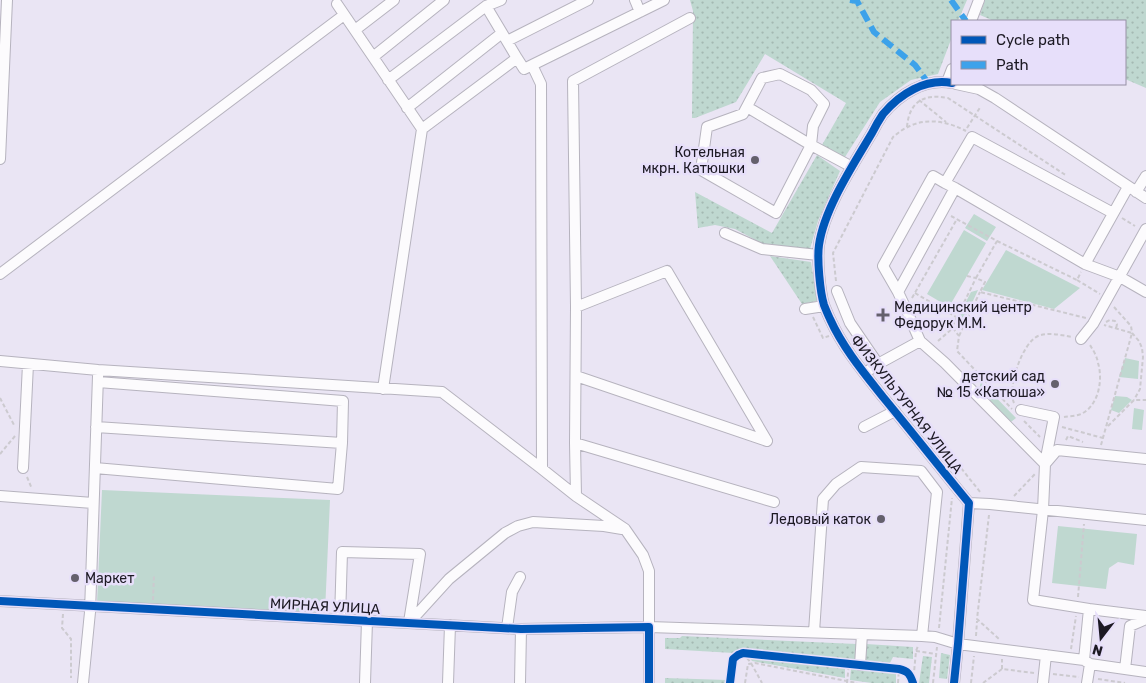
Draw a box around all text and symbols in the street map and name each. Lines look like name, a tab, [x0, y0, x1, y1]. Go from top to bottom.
legend	[951, 20, 1126, 85]
text: Cycle path	[996, 31, 1070, 49]
text: Path	[996, 56, 1029, 74]
place label: Котельная мкрн. Катюшки	[642, 144, 745, 177]
marker: Котельная мкрн. Катюшки	[749, 154, 761, 166]
place label: Медицинский центр Федорук М.М.	[894, 299, 1032, 332]
marker: Медицинский центр Федорук М.М.	[876, 308, 890, 322]
street label: ФИЗКУЛЬТУРНАЯ УЛИЦА	[847, 332, 966, 478]
place label: детский сад № 15 «Катюша»	[937, 368, 1045, 401]
marker: детский сад № 15 «Катюша»	[1049, 378, 1061, 390]
place label: Ледовый каток	[769, 511, 871, 528]
marker: Ледовый каток	[875, 513, 887, 525]
place label: Маркет	[85, 570, 134, 587]
marker: Маркет	[69, 572, 81, 584]
street label: МИРНАЯ УЛИЦА	[269, 595, 381, 618]
north arrow	[1076, 613, 1126, 663]
text: N	[1090, 640, 1105, 660]

